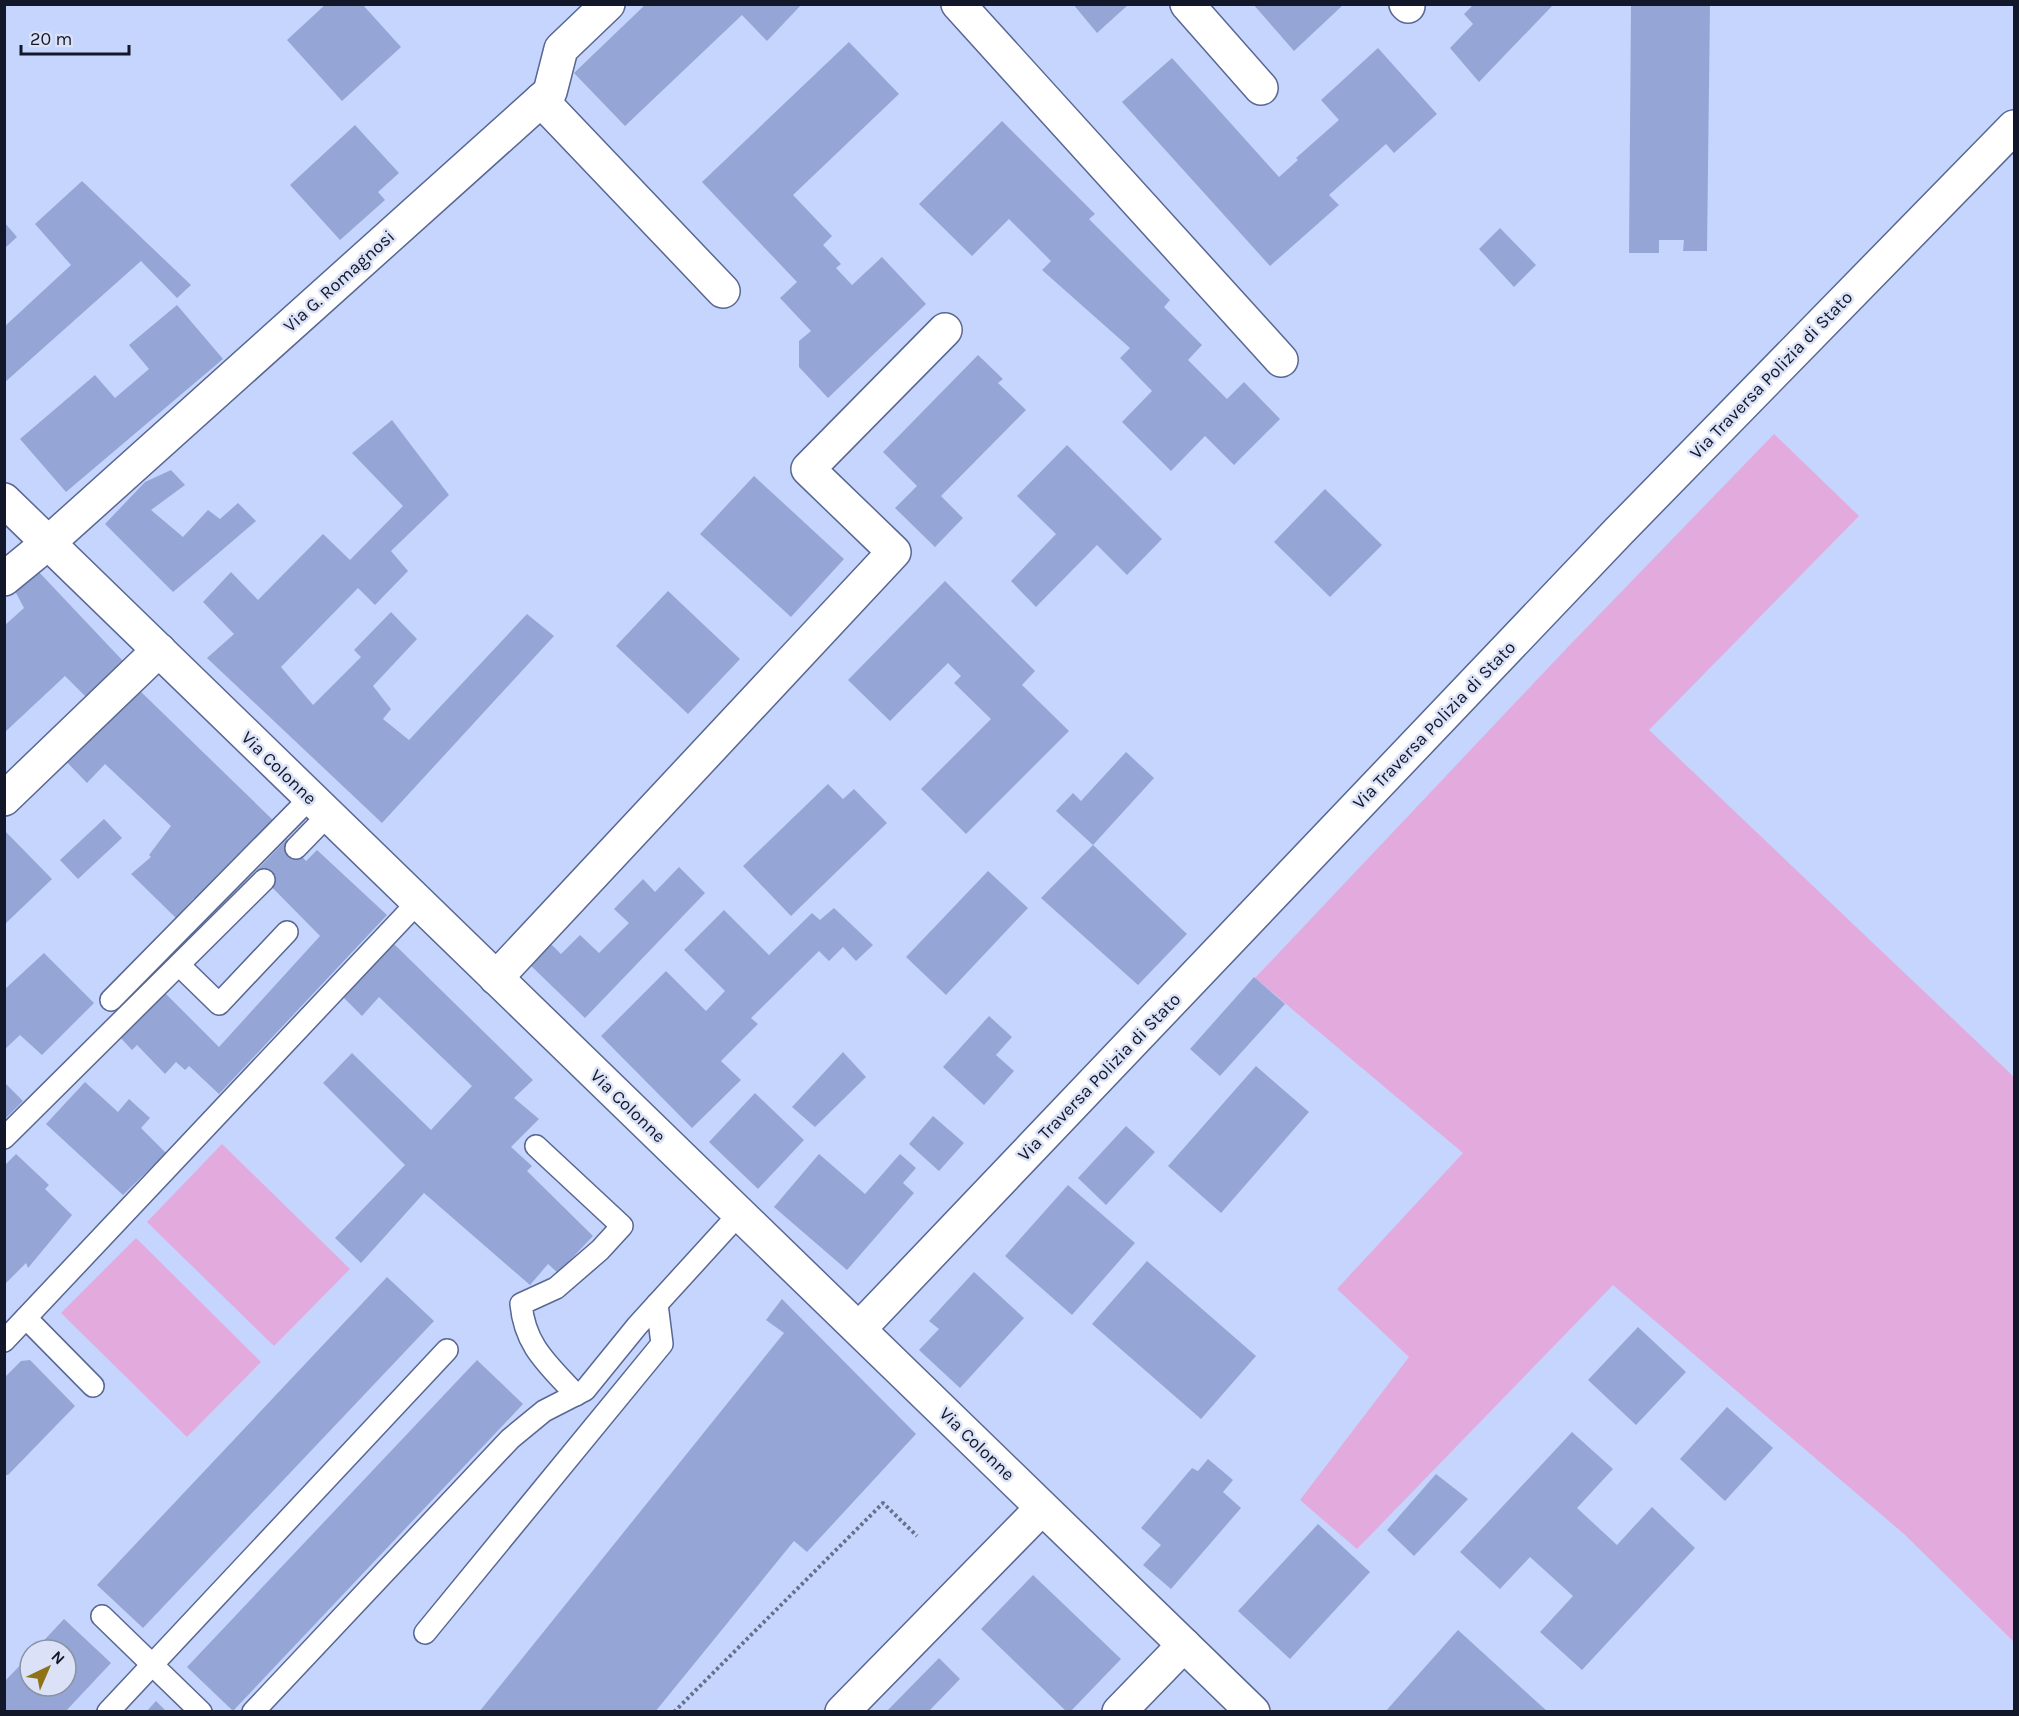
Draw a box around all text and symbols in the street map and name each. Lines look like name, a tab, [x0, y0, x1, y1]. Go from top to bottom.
scale bar	[21, 18, 129, 56]
text: 20 m	[30, 28, 72, 50]
street label: Via G. Romagnosi	[279, 225, 399, 337]
street label: Via Traversa Polizia di Stato	[1685, 286, 1857, 464]
street label: Via Traversa Polizia di Stato	[1348, 636, 1520, 814]
street label: Via Colonne	[237, 727, 321, 809]
street label: Via Traversa Polizia di Stato	[1013, 988, 1185, 1166]
street label: Via Colonne	[586, 1065, 670, 1147]
street label: Via Colonne	[935, 1403, 1019, 1485]
north arrow	[18, 1638, 78, 1698]
text: N	[47, 1647, 69, 1668]

